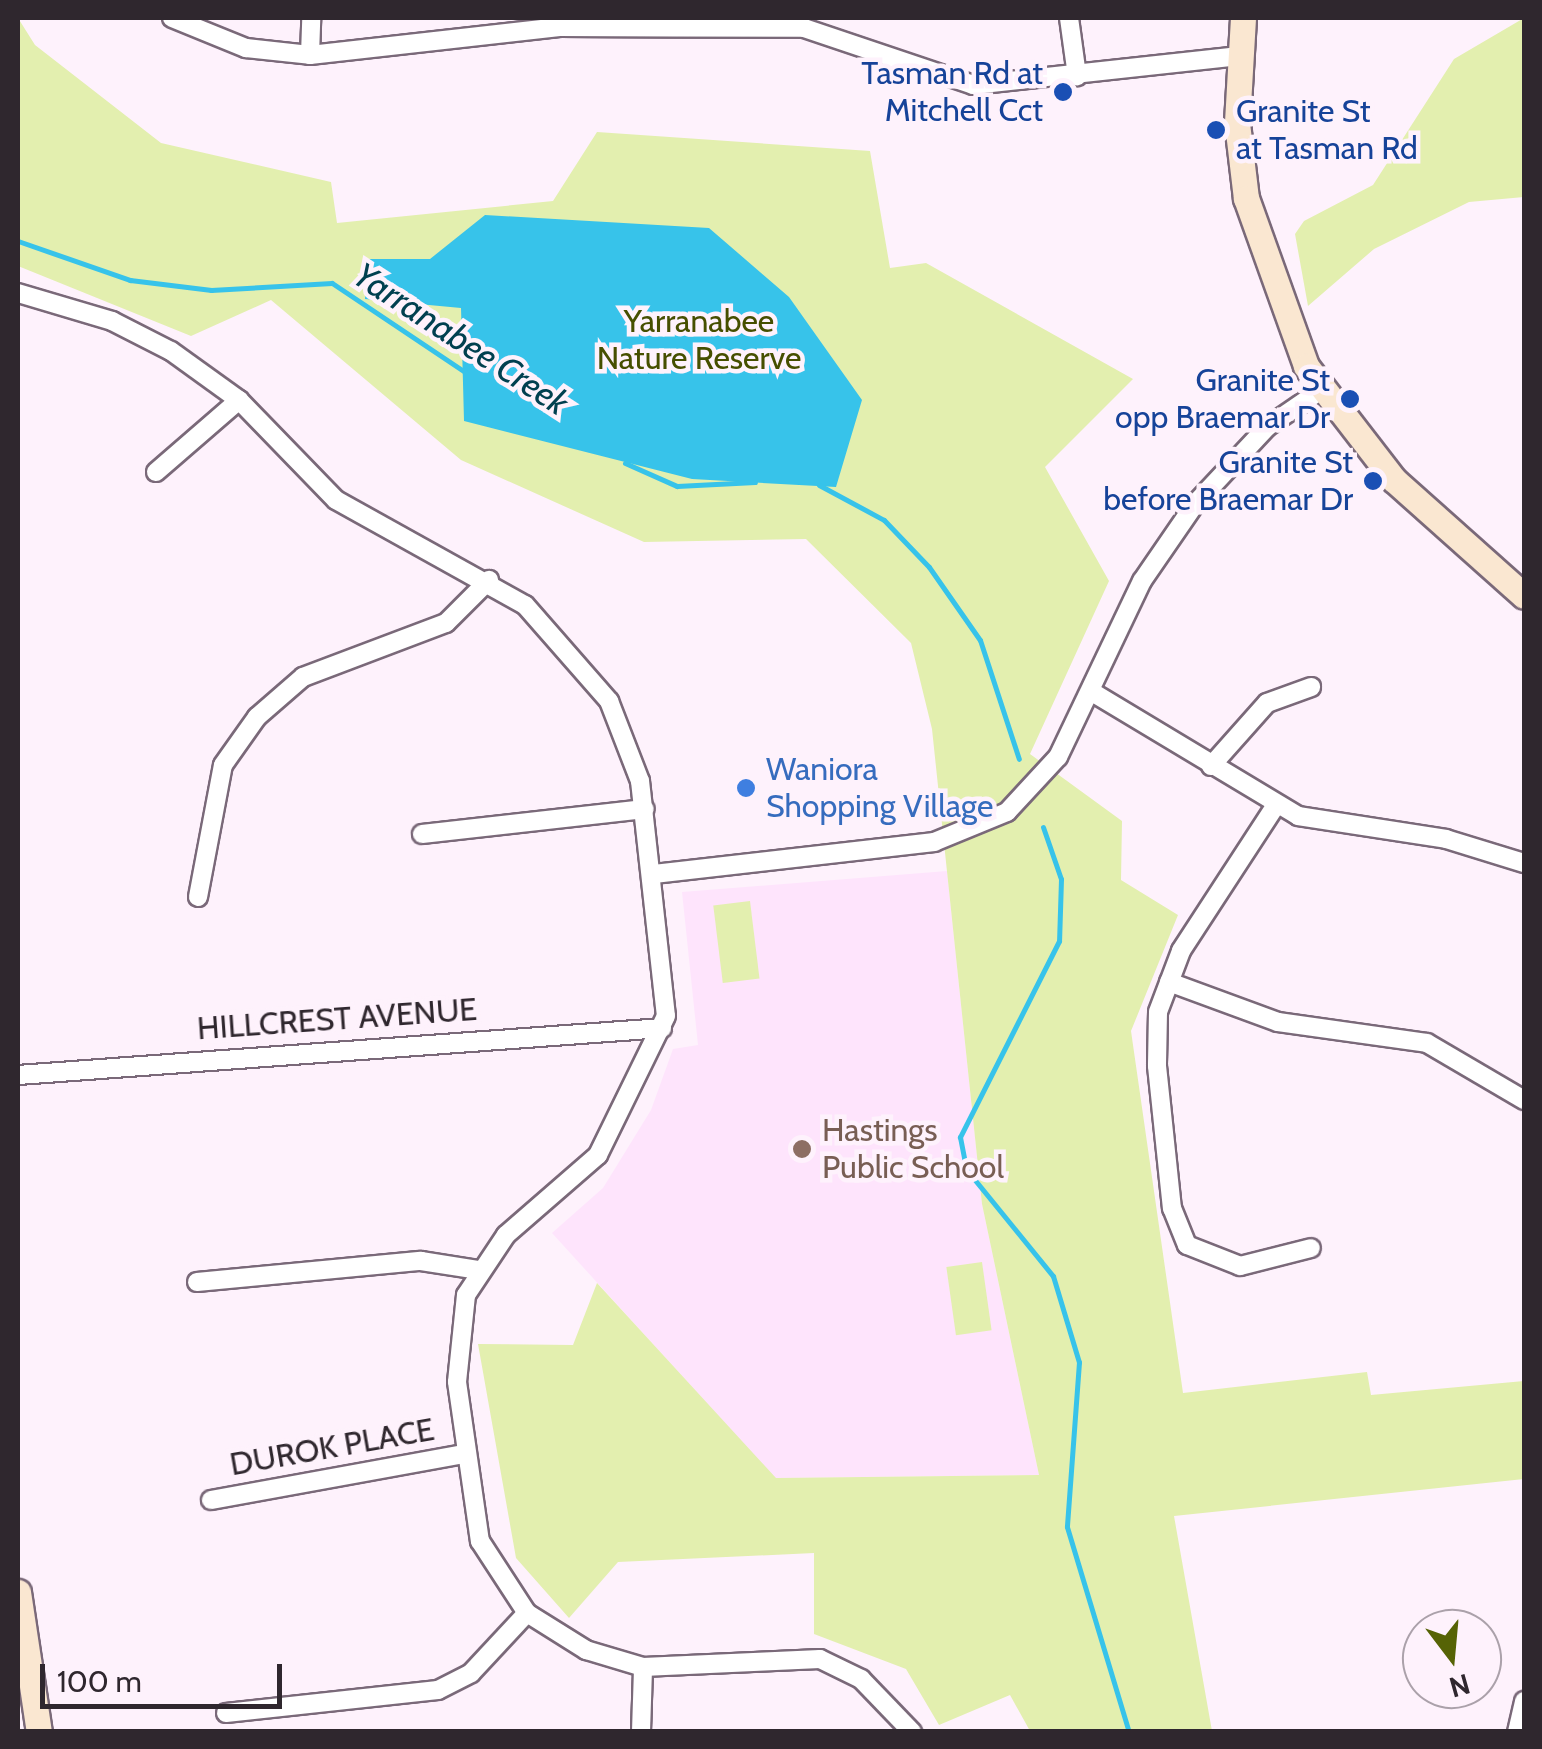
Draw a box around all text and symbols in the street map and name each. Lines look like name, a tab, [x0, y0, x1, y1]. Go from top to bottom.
place label: Tasman Rd at Mitchell Cct	[861, 55, 1043, 130]
marker: Tasman Rd at Mitchell Cct	[1052, 81, 1074, 103]
place label: Granite St at Tasman Rd	[1236, 93, 1418, 168]
marker: Granite St at Tasman Rd	[1205, 119, 1227, 141]
water label: Yarranabee Creek	[346, 254, 576, 424]
park label: Yarranabee Nature Reserve	[597, 303, 801, 378]
place label: Granite St opp Braemar Dr	[1115, 362, 1330, 437]
marker: Granite St opp Braemar Dr	[1339, 388, 1361, 410]
place label: Granite St before Braemar Dr	[1103, 444, 1353, 519]
marker: Granite St before Braemar Dr	[1362, 470, 1384, 492]
place label: Waniora Shopping Village	[766, 751, 993, 826]
marker: Waniora Shopping Village	[735, 777, 757, 799]
street label: HILLCREST AVENUE	[196, 990, 478, 1048]
place label: Hastings Public School	[822, 1112, 1004, 1187]
marker: Hastings Public School	[791, 1138, 813, 1160]
street label: DUROK PLACE	[227, 1410, 437, 1484]
north arrow	[1402, 1609, 1502, 1709]
scale bar	[45, 1644, 288, 1706]
text: 100 m	[57, 1663, 142, 1700]
text: N	[1446, 1667, 1474, 1705]

